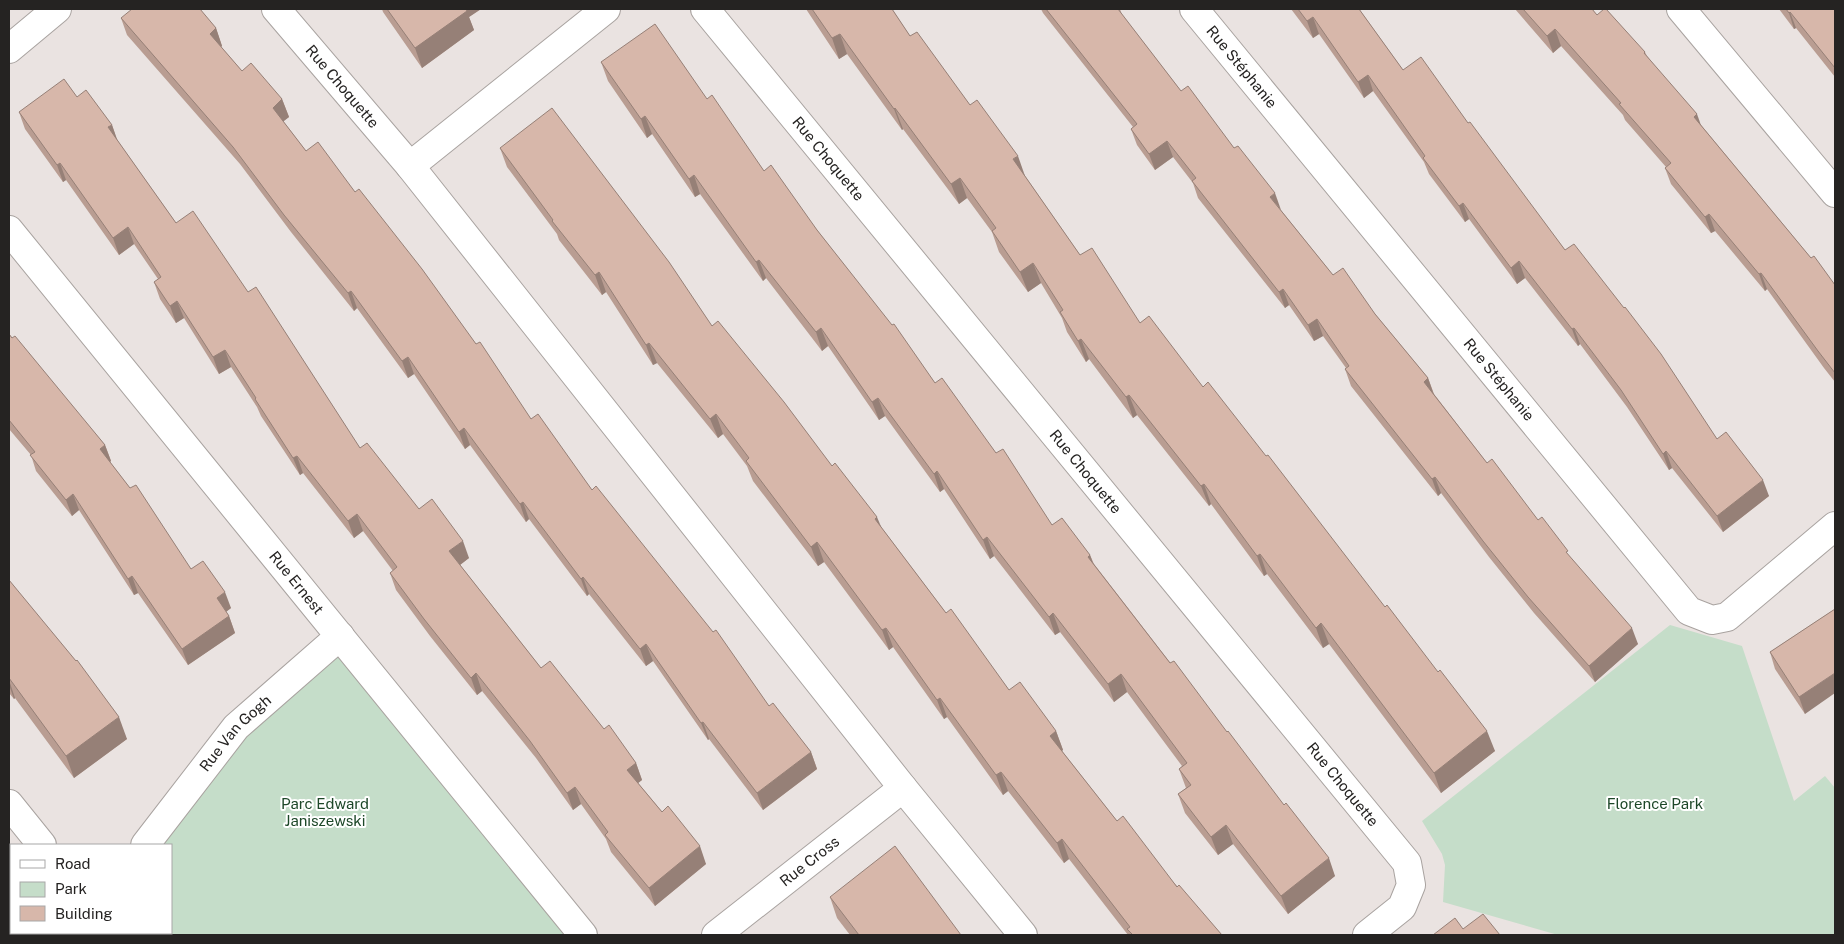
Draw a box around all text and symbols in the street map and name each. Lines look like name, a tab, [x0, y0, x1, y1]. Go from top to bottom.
street label: Rue Stéphanie	[1203, 22, 1281, 111]
street label: Rue Choquette	[303, 41, 383, 131]
street label: Rue Choquette	[789, 113, 868, 204]
street label: Rue Stéphanie	[1460, 335, 1538, 424]
street label: Rue Choquette	[1046, 426, 1125, 517]
street label: Rue Ernest	[266, 548, 327, 618]
street label: Rue Van Gogh	[196, 691, 274, 775]
street label: Rue Choquette	[1304, 739, 1382, 830]
park label: Parc Edward Janiszewski	[281, 795, 369, 829]
park label: Florence Park	[1607, 795, 1703, 812]
street label: Rue Cross	[776, 833, 842, 890]
legend	[10, 844, 172, 934]
text: Road	[55, 855, 91, 872]
text: Park	[55, 880, 87, 897]
text: Building	[55, 905, 113, 922]

